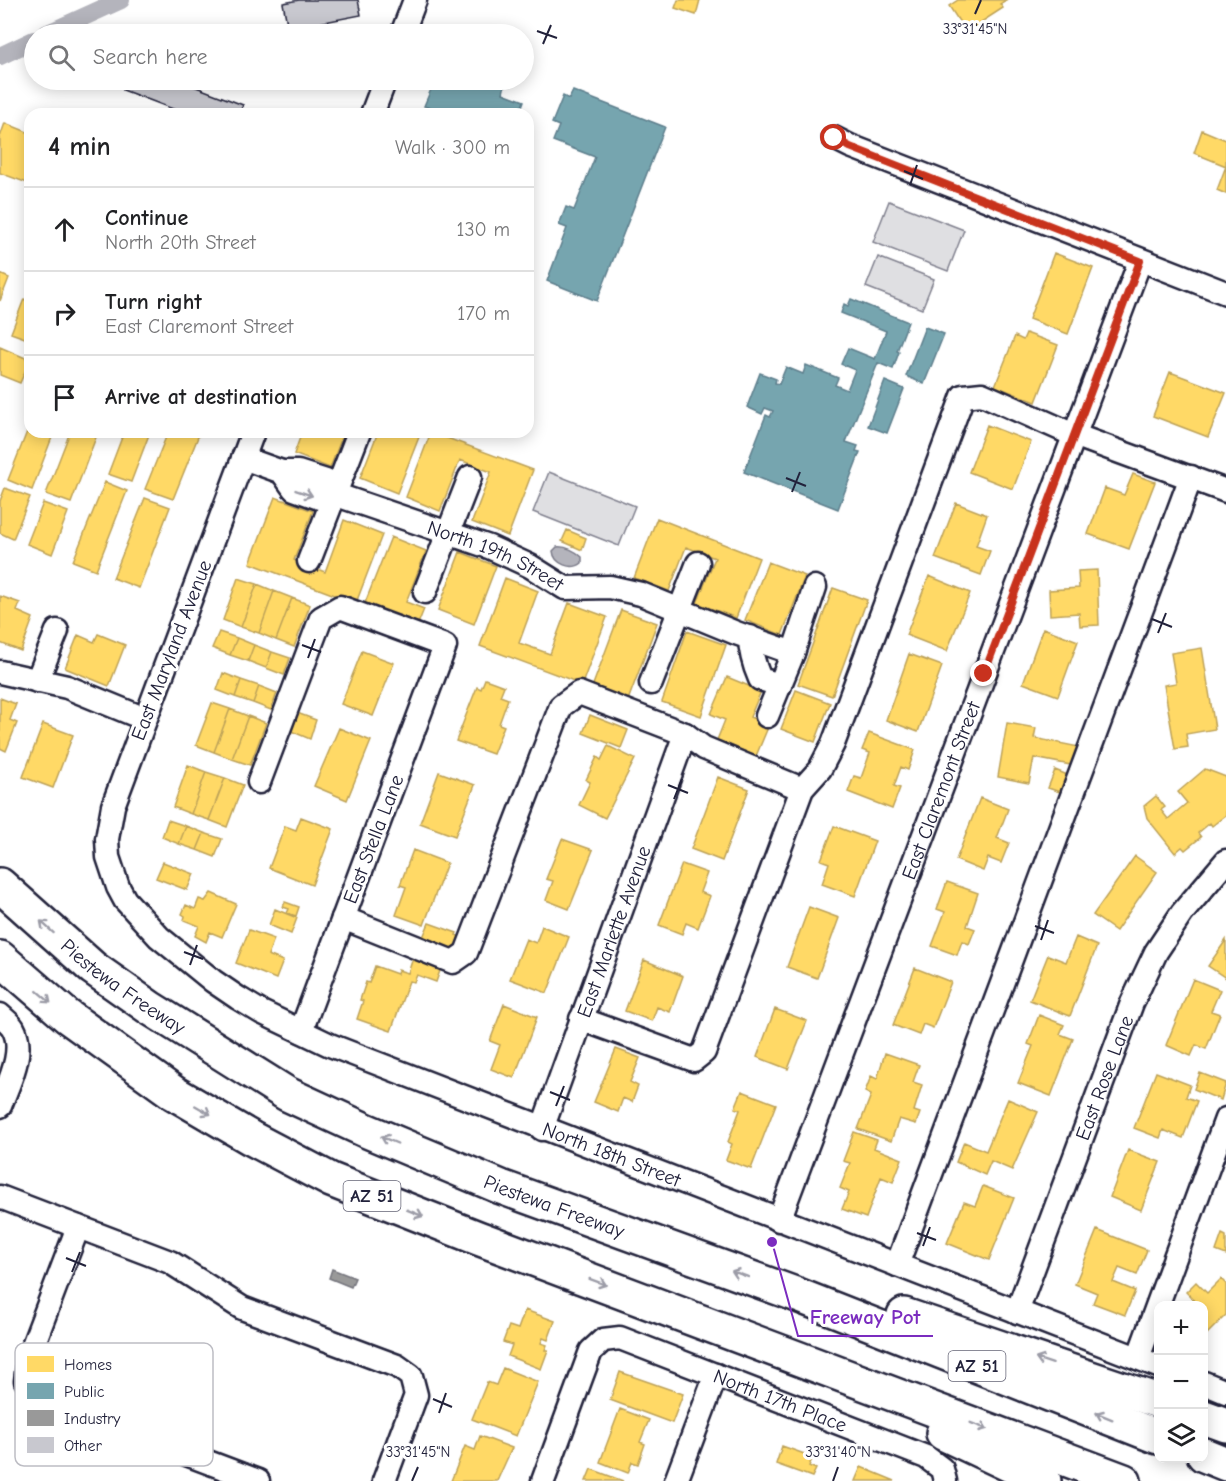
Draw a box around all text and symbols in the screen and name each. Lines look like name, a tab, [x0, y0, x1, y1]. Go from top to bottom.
text: 33°31'45"N	[943, 20, 1007, 38]
search box	[24, 24, 534, 90]
icon: search	[45, 41, 78, 74]
text: Search here	[93, 44, 208, 70]
route start	[820, 124, 846, 150]
text: 4 min	[48, 132, 111, 162]
text: Walk · 300 m	[395, 136, 510, 159]
text: Continue	[105, 205, 188, 231]
icon: ahead	[48, 213, 81, 246]
text: 130 m	[457, 218, 510, 241]
text: North 20th Street	[105, 231, 256, 254]
text: Turn right	[105, 289, 202, 315]
icon: right	[48, 297, 81, 330]
text: 170 m	[457, 302, 510, 325]
text: East Claremont Street	[105, 315, 293, 338]
icon: arrive	[48, 381, 81, 414]
text: Arrive at destination	[105, 384, 297, 410]
one-way arrow	[294, 488, 313, 499]
street label: North 19th Street	[424, 516, 569, 597]
street label: East Maryland Avenue	[127, 557, 216, 743]
route end	[970, 660, 996, 686]
street label: East Claremont Street	[897, 697, 986, 883]
street label: East Stella Lane	[338, 772, 409, 907]
street label: East Marlette Avenue	[572, 843, 656, 1021]
one-way arrow	[40, 920, 55, 934]
street label: Piestewa Freeway	[56, 934, 190, 1039]
one-way arrow	[36, 990, 52, 1003]
street label: East Rose Lane	[1071, 1012, 1138, 1143]
one-way arrow	[193, 1105, 211, 1116]
street label: North 18th Street	[539, 1118, 685, 1192]
one-way arrow	[381, 1134, 399, 1145]
street label: Piestewa Freeway	[480, 1170, 628, 1243]
road number: AZ 51	[344, 1181, 400, 1211]
one-way arrow	[406, 1208, 424, 1219]
one-way arrow	[732, 1268, 750, 1279]
one-way arrow	[588, 1278, 607, 1289]
callout: Freeway Pot	[798, 1297, 933, 1336]
map controls	[1154, 1301, 1208, 1463]
button: +	[1154, 1301, 1208, 1355]
text: Freeway Pot	[810, 1305, 921, 1329]
legend	[15, 1343, 213, 1466]
road number: AZ 51	[948, 1351, 1006, 1381]
one-way arrow	[1035, 1355, 1054, 1366]
button: −	[1154, 1355, 1208, 1409]
text: Homes	[64, 1356, 112, 1374]
street label: North 17th Place	[710, 1365, 850, 1437]
text: Public	[64, 1383, 105, 1401]
button: layers	[1154, 1409, 1208, 1463]
text: Industry	[64, 1410, 121, 1428]
one-way arrow	[1095, 1410, 1114, 1421]
one-way arrow	[969, 1421, 988, 1432]
text: Other	[64, 1437, 102, 1455]
text: 33°31'45"N	[386, 1443, 450, 1461]
text: 33°31'40"N	[805, 1443, 871, 1461]

